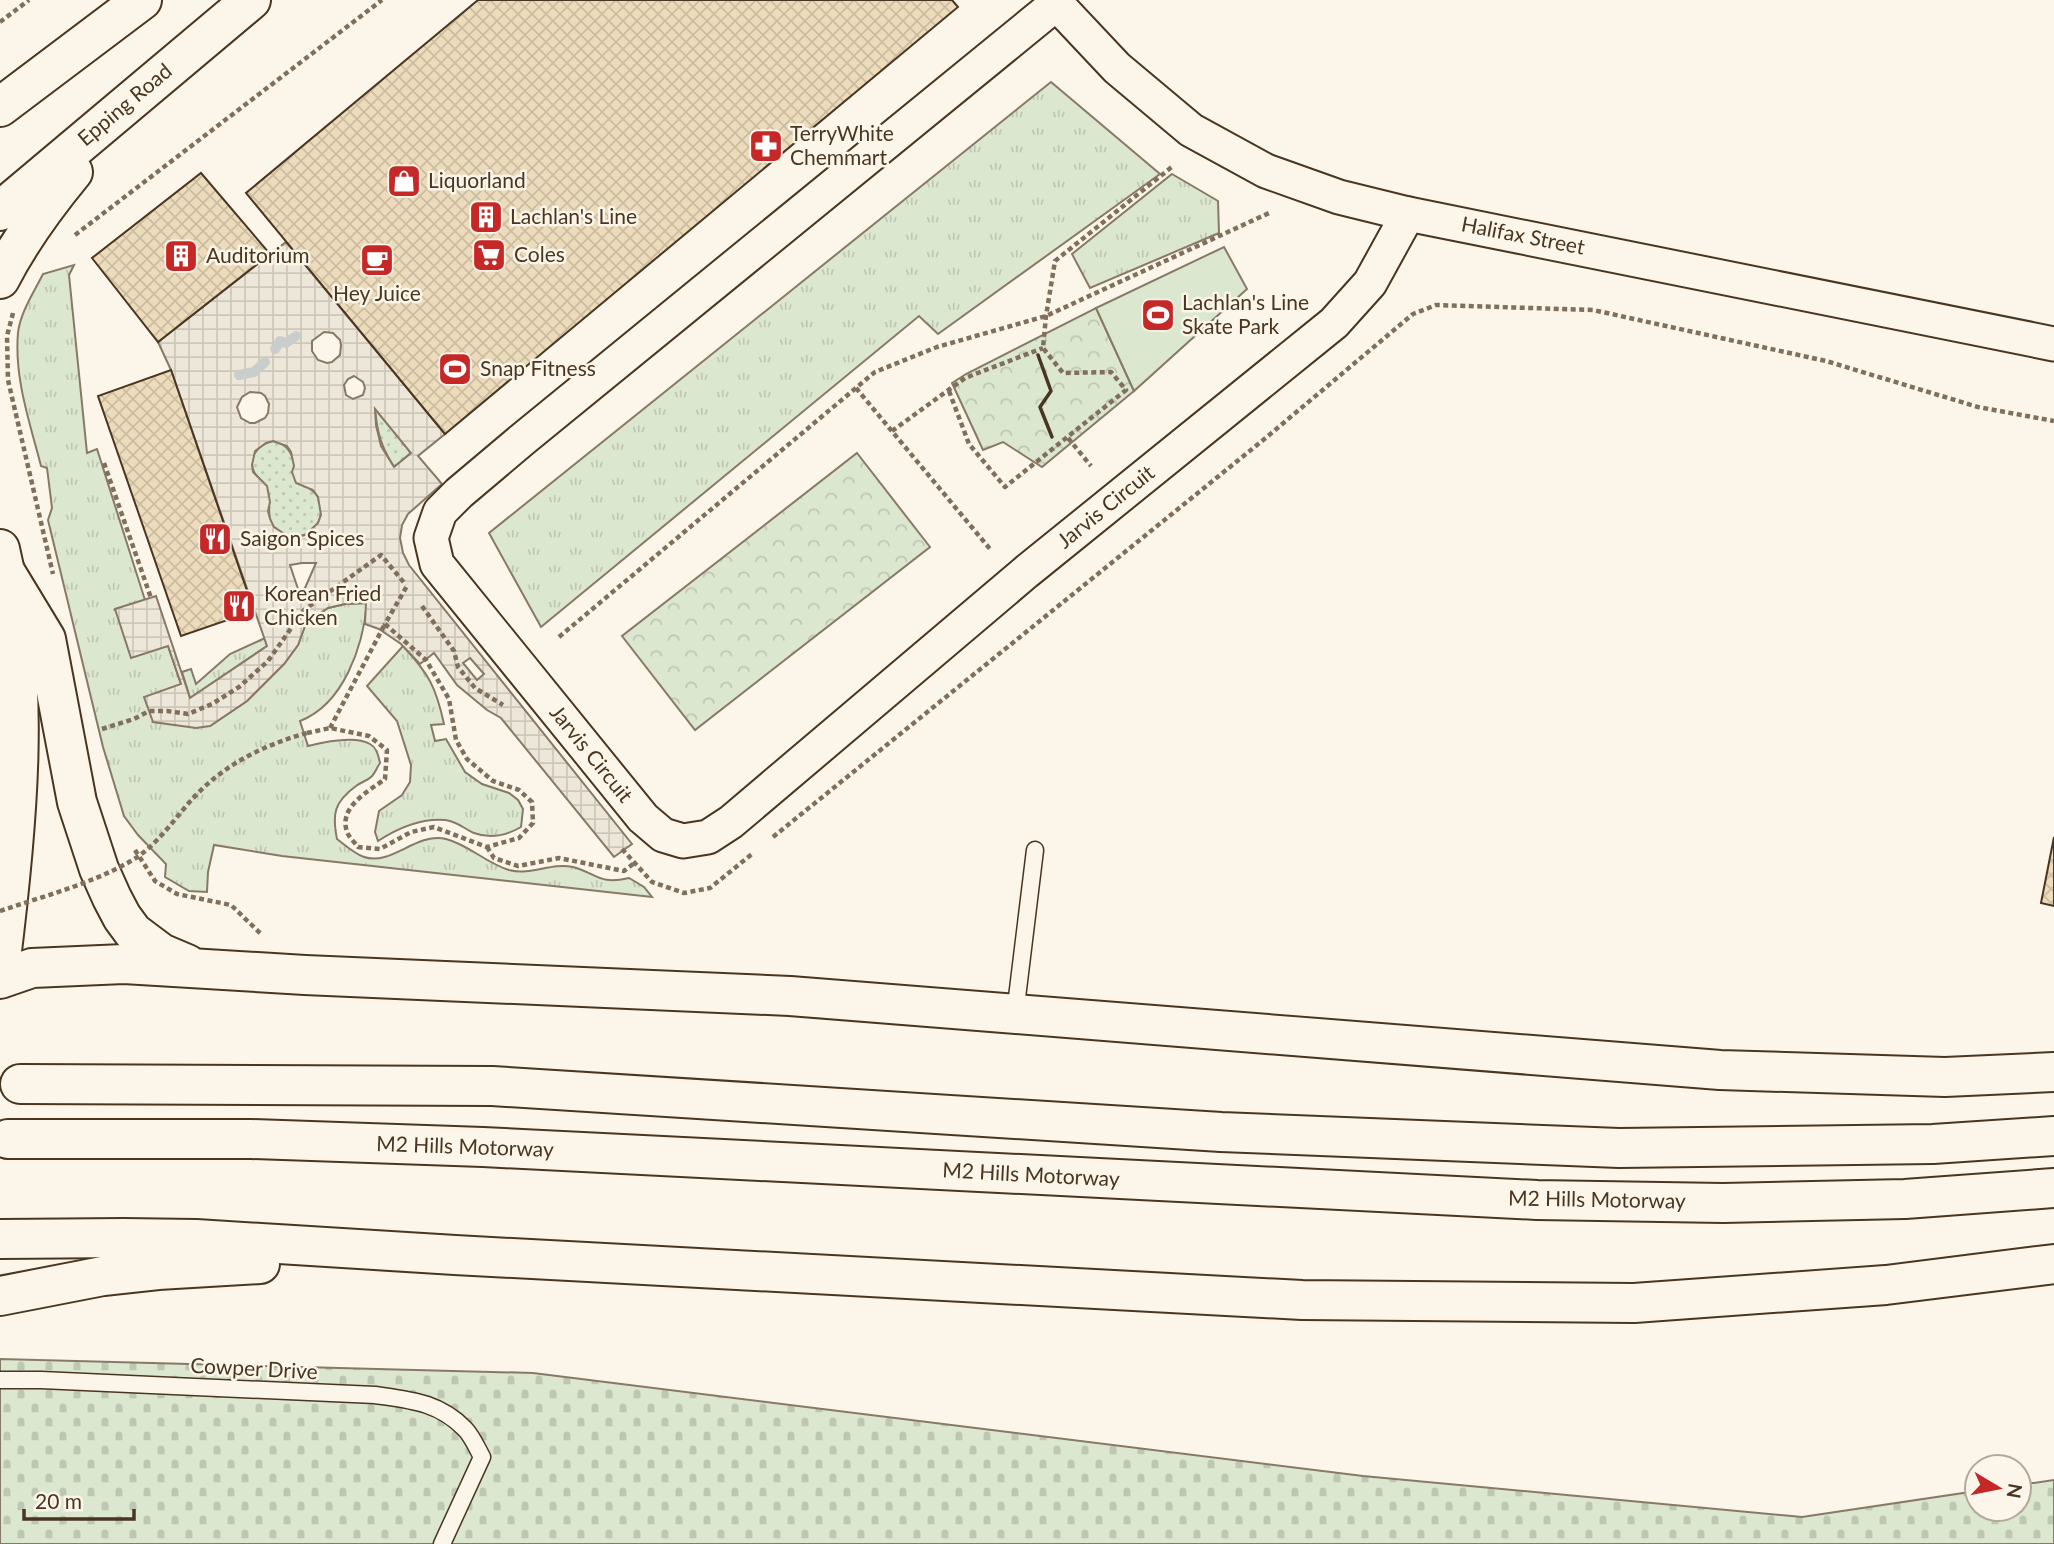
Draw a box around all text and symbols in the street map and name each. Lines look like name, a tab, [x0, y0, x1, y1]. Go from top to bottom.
street label: Epping Road	[72, 57, 176, 150]
place label: TerryWhite Chemmart	[790, 120, 894, 169]
pharmacy icon: TerryWhite Chemmart	[747, 127, 785, 165]
shop icon: Liquorland	[385, 162, 423, 200]
place label: Liquorland	[428, 167, 526, 192]
building icon: Lachlan's Line	[467, 198, 505, 236]
place label: Lachlan's Line	[510, 203, 637, 228]
street label: Halifax Street	[1460, 210, 1587, 259]
supermarket icon: Coles	[470, 236, 508, 274]
building icon: Auditorium	[162, 237, 200, 275]
cafe icon: Hey Juice	[358, 241, 396, 279]
place label: Coles	[514, 241, 565, 266]
place label: Auditorium	[206, 242, 310, 267]
place label: Hey Juice	[333, 280, 421, 305]
place label: Lachlan's Line Skate Park	[1182, 289, 1309, 338]
sports icon: Lachlan's Line Skate Park	[1139, 296, 1177, 334]
sports icon: Snap Fitness	[436, 350, 474, 388]
place label: Snap Fitness	[480, 355, 596, 380]
street label: Jarvis Circuit	[1052, 459, 1159, 553]
restaurant icon: Saigon Spices	[196, 520, 234, 558]
place label: Saigon Spices	[240, 525, 364, 550]
place label: Korean Fried Chicken	[264, 580, 381, 629]
restaurant icon: Korean Fried Chicken	[220, 587, 258, 625]
street label: Jarvis Circuit	[545, 700, 639, 807]
street label: M2 Hills Motorway	[376, 1130, 554, 1161]
street label: M2 Hills Motorway	[942, 1156, 1121, 1191]
street label: M2 Hills Motorway	[1508, 1184, 1686, 1213]
street label: Cowper Drive	[190, 1352, 318, 1383]
north arrow	[1963, 1453, 2033, 1523]
scale bar	[24, 1478, 135, 1522]
text: N	[2003, 1482, 2028, 1500]
text: 20 m	[35, 1488, 82, 1513]

